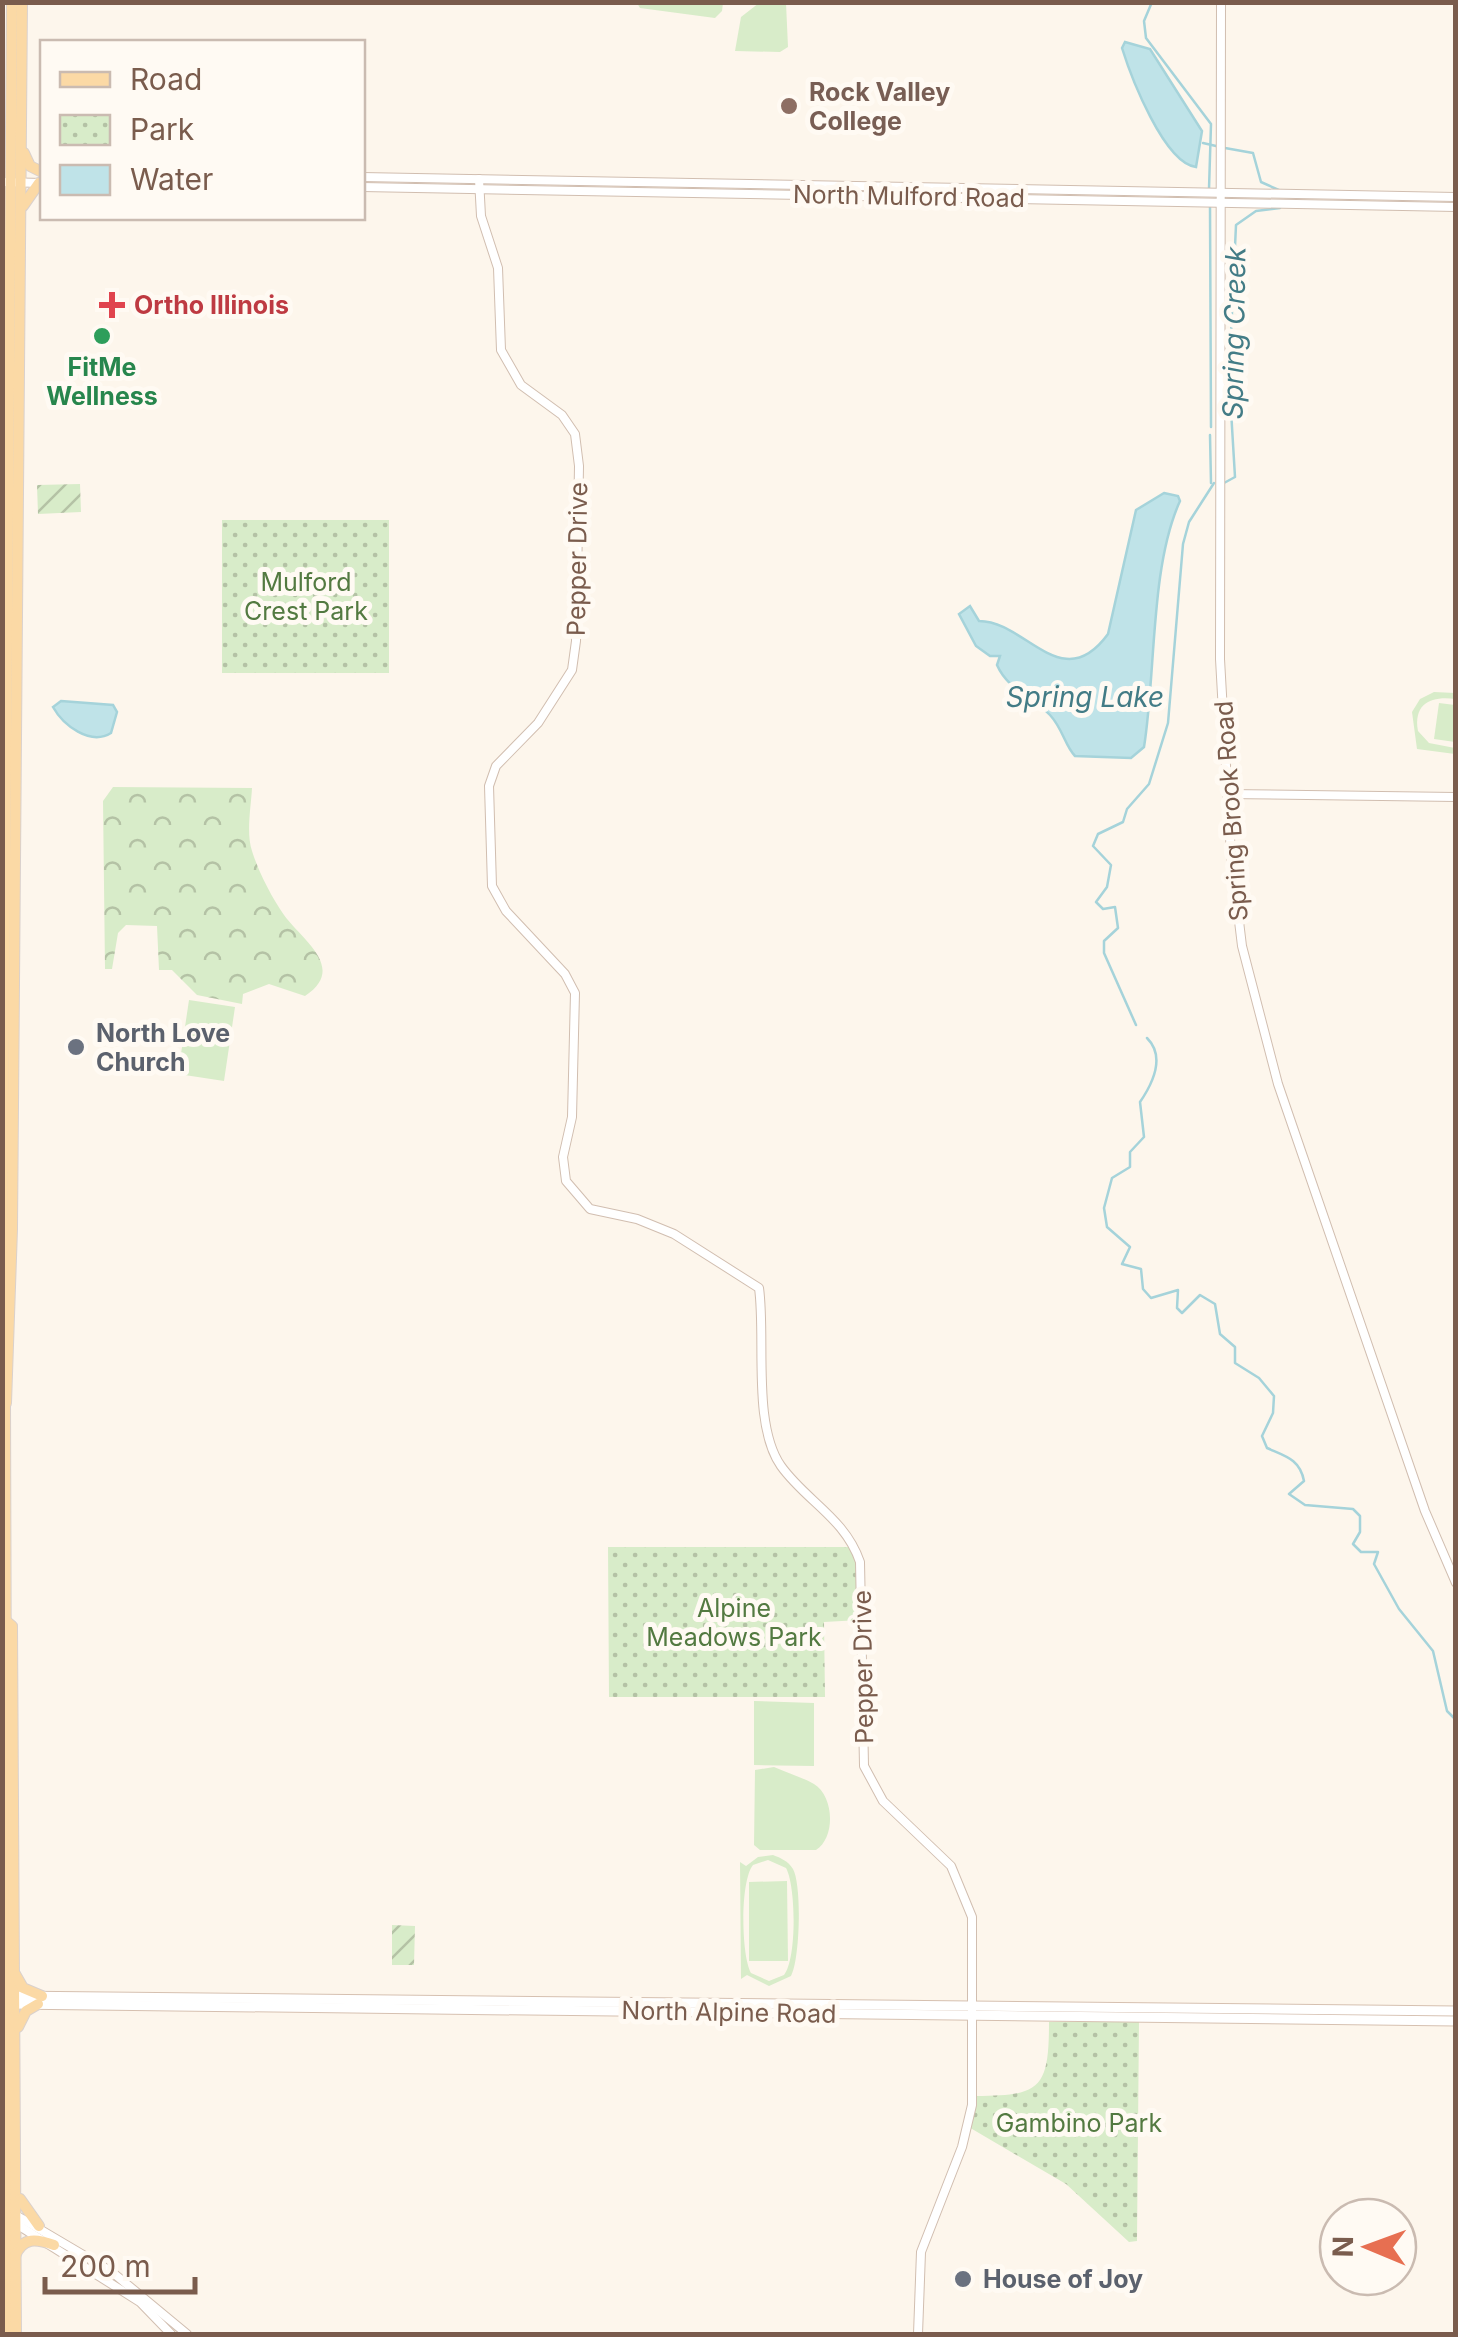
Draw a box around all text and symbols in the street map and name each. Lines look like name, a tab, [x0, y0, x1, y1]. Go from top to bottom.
legend	[40, 40, 365, 220]
text: Road	[130, 61, 202, 97]
place label: Rock Valley College	[809, 77, 950, 136]
marker: Rock Valley College	[778, 95, 800, 117]
text: Park	[130, 111, 195, 147]
text: Water	[130, 161, 213, 197]
street label: North Mulford Road	[793, 179, 1025, 213]
water label: Spring Creek	[1215, 246, 1253, 420]
place label: Ortho Illinois	[134, 290, 289, 320]
marker: Ortho Illinois	[99, 292, 125, 318]
marker: FitMe Wellness	[91, 325, 113, 347]
place label: FitMe Wellness	[46, 352, 158, 411]
street label: Pepper Drive	[561, 482, 593, 636]
park label: Mulford Crest Park	[244, 567, 368, 626]
water label: Spring Lake	[1006, 680, 1164, 714]
street label: Spring Brook Road	[1208, 700, 1254, 922]
place label: North Love Church	[96, 1018, 230, 1077]
marker: North Love Church	[65, 1036, 87, 1058]
street label: Pepper Drive	[847, 1590, 879, 1744]
park label: Alpine Meadows Park	[646, 1593, 822, 1652]
street label: North Alpine Road	[621, 1995, 837, 2029]
park label: Gambino Park	[996, 2108, 1162, 2138]
north arrow	[1318, 2197, 1418, 2297]
scale bar	[45, 2232, 195, 2294]
text: N	[1326, 2236, 1360, 2258]
text: 200 m	[60, 2248, 151, 2284]
place label: House of Joy	[983, 2264, 1143, 2294]
marker: House of Joy	[952, 2268, 974, 2290]

